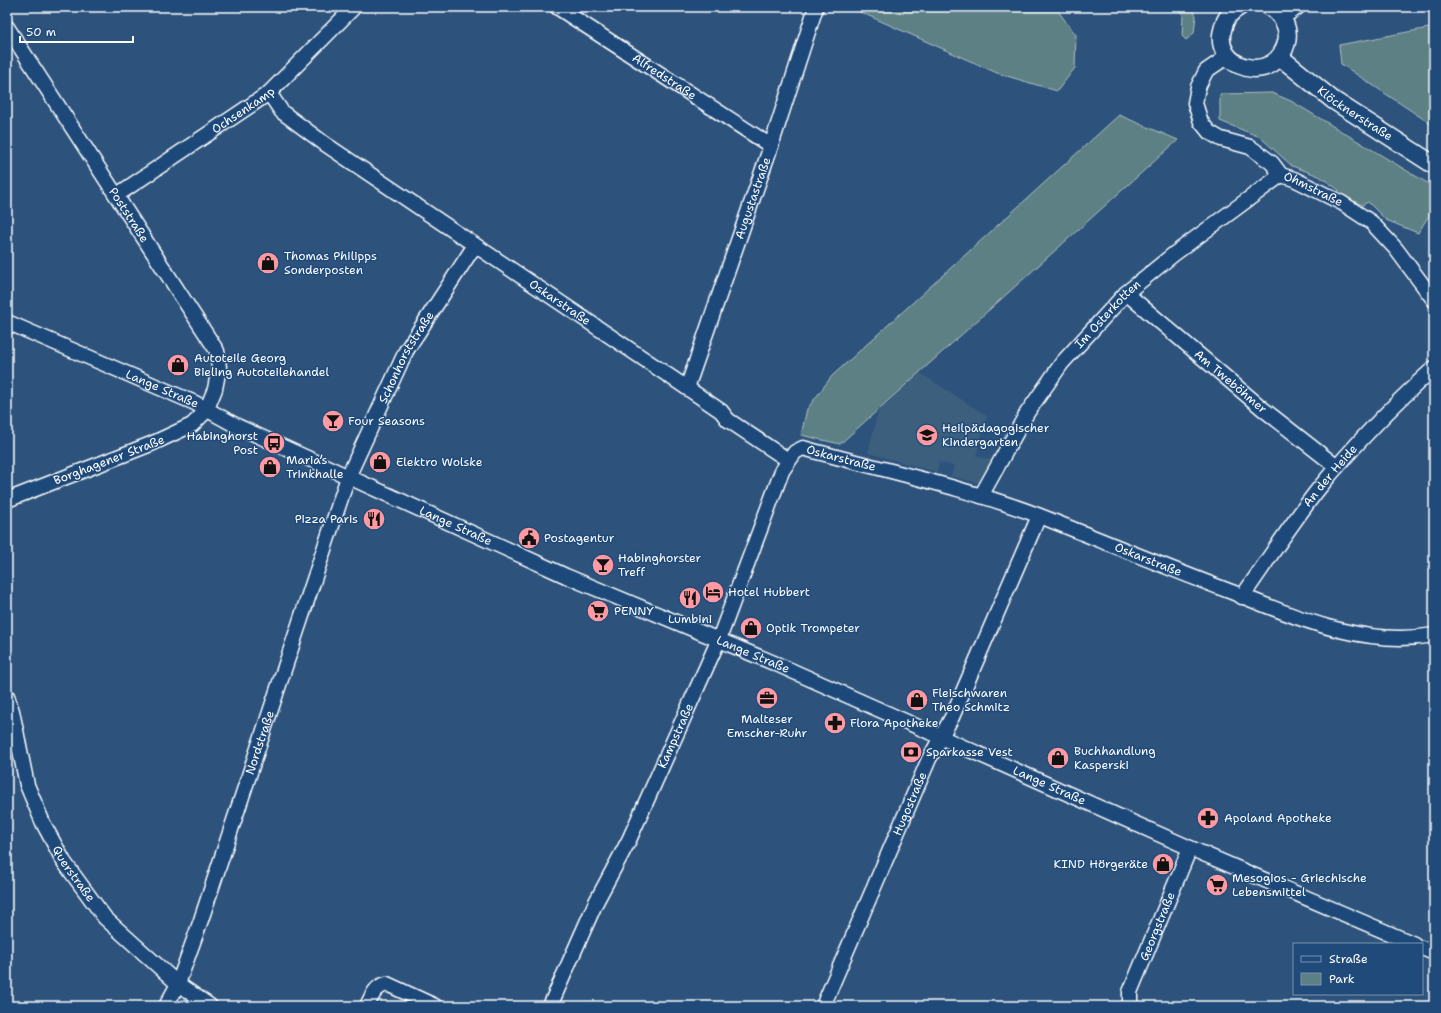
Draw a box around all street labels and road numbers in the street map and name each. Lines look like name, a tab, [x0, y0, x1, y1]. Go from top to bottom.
street label: Alfredstraße	[629, 50, 700, 104]
street label: Klöcknerstraße	[1314, 82, 1396, 144]
street label: Ochsenkamp	[209, 83, 279, 137]
street label: Augustastraße	[731, 155, 775, 241]
street label: Ohmstraße	[1282, 168, 1346, 210]
street label: Poststraße	[105, 184, 153, 246]
street label: Oskarstraße	[526, 276, 594, 329]
street label: Im Osterkotten	[1071, 276, 1144, 352]
street label: Schonhorststraße	[375, 308, 438, 406]
street label: Am Tweböhmer	[1191, 346, 1271, 417]
street label: Lange Straße	[123, 366, 201, 412]
street label: Borghagener Straße	[51, 431, 167, 489]
street label: Oskarstraße	[805, 441, 878, 475]
street label: An der Heide	[1299, 441, 1361, 510]
street label: Lange Straße	[417, 502, 495, 549]
street label: Oskarstraße	[1112, 539, 1184, 580]
street label: Lange Straße	[714, 632, 792, 677]
street label: Kampstraße	[654, 701, 697, 771]
street label: Nordstraße	[242, 708, 278, 777]
street label: Lange Straße	[1010, 762, 1088, 809]
street label: Hugostraße	[889, 769, 931, 838]
street label: Querstraße	[49, 843, 99, 905]
street label: Georgstraße	[1136, 889, 1179, 963]

